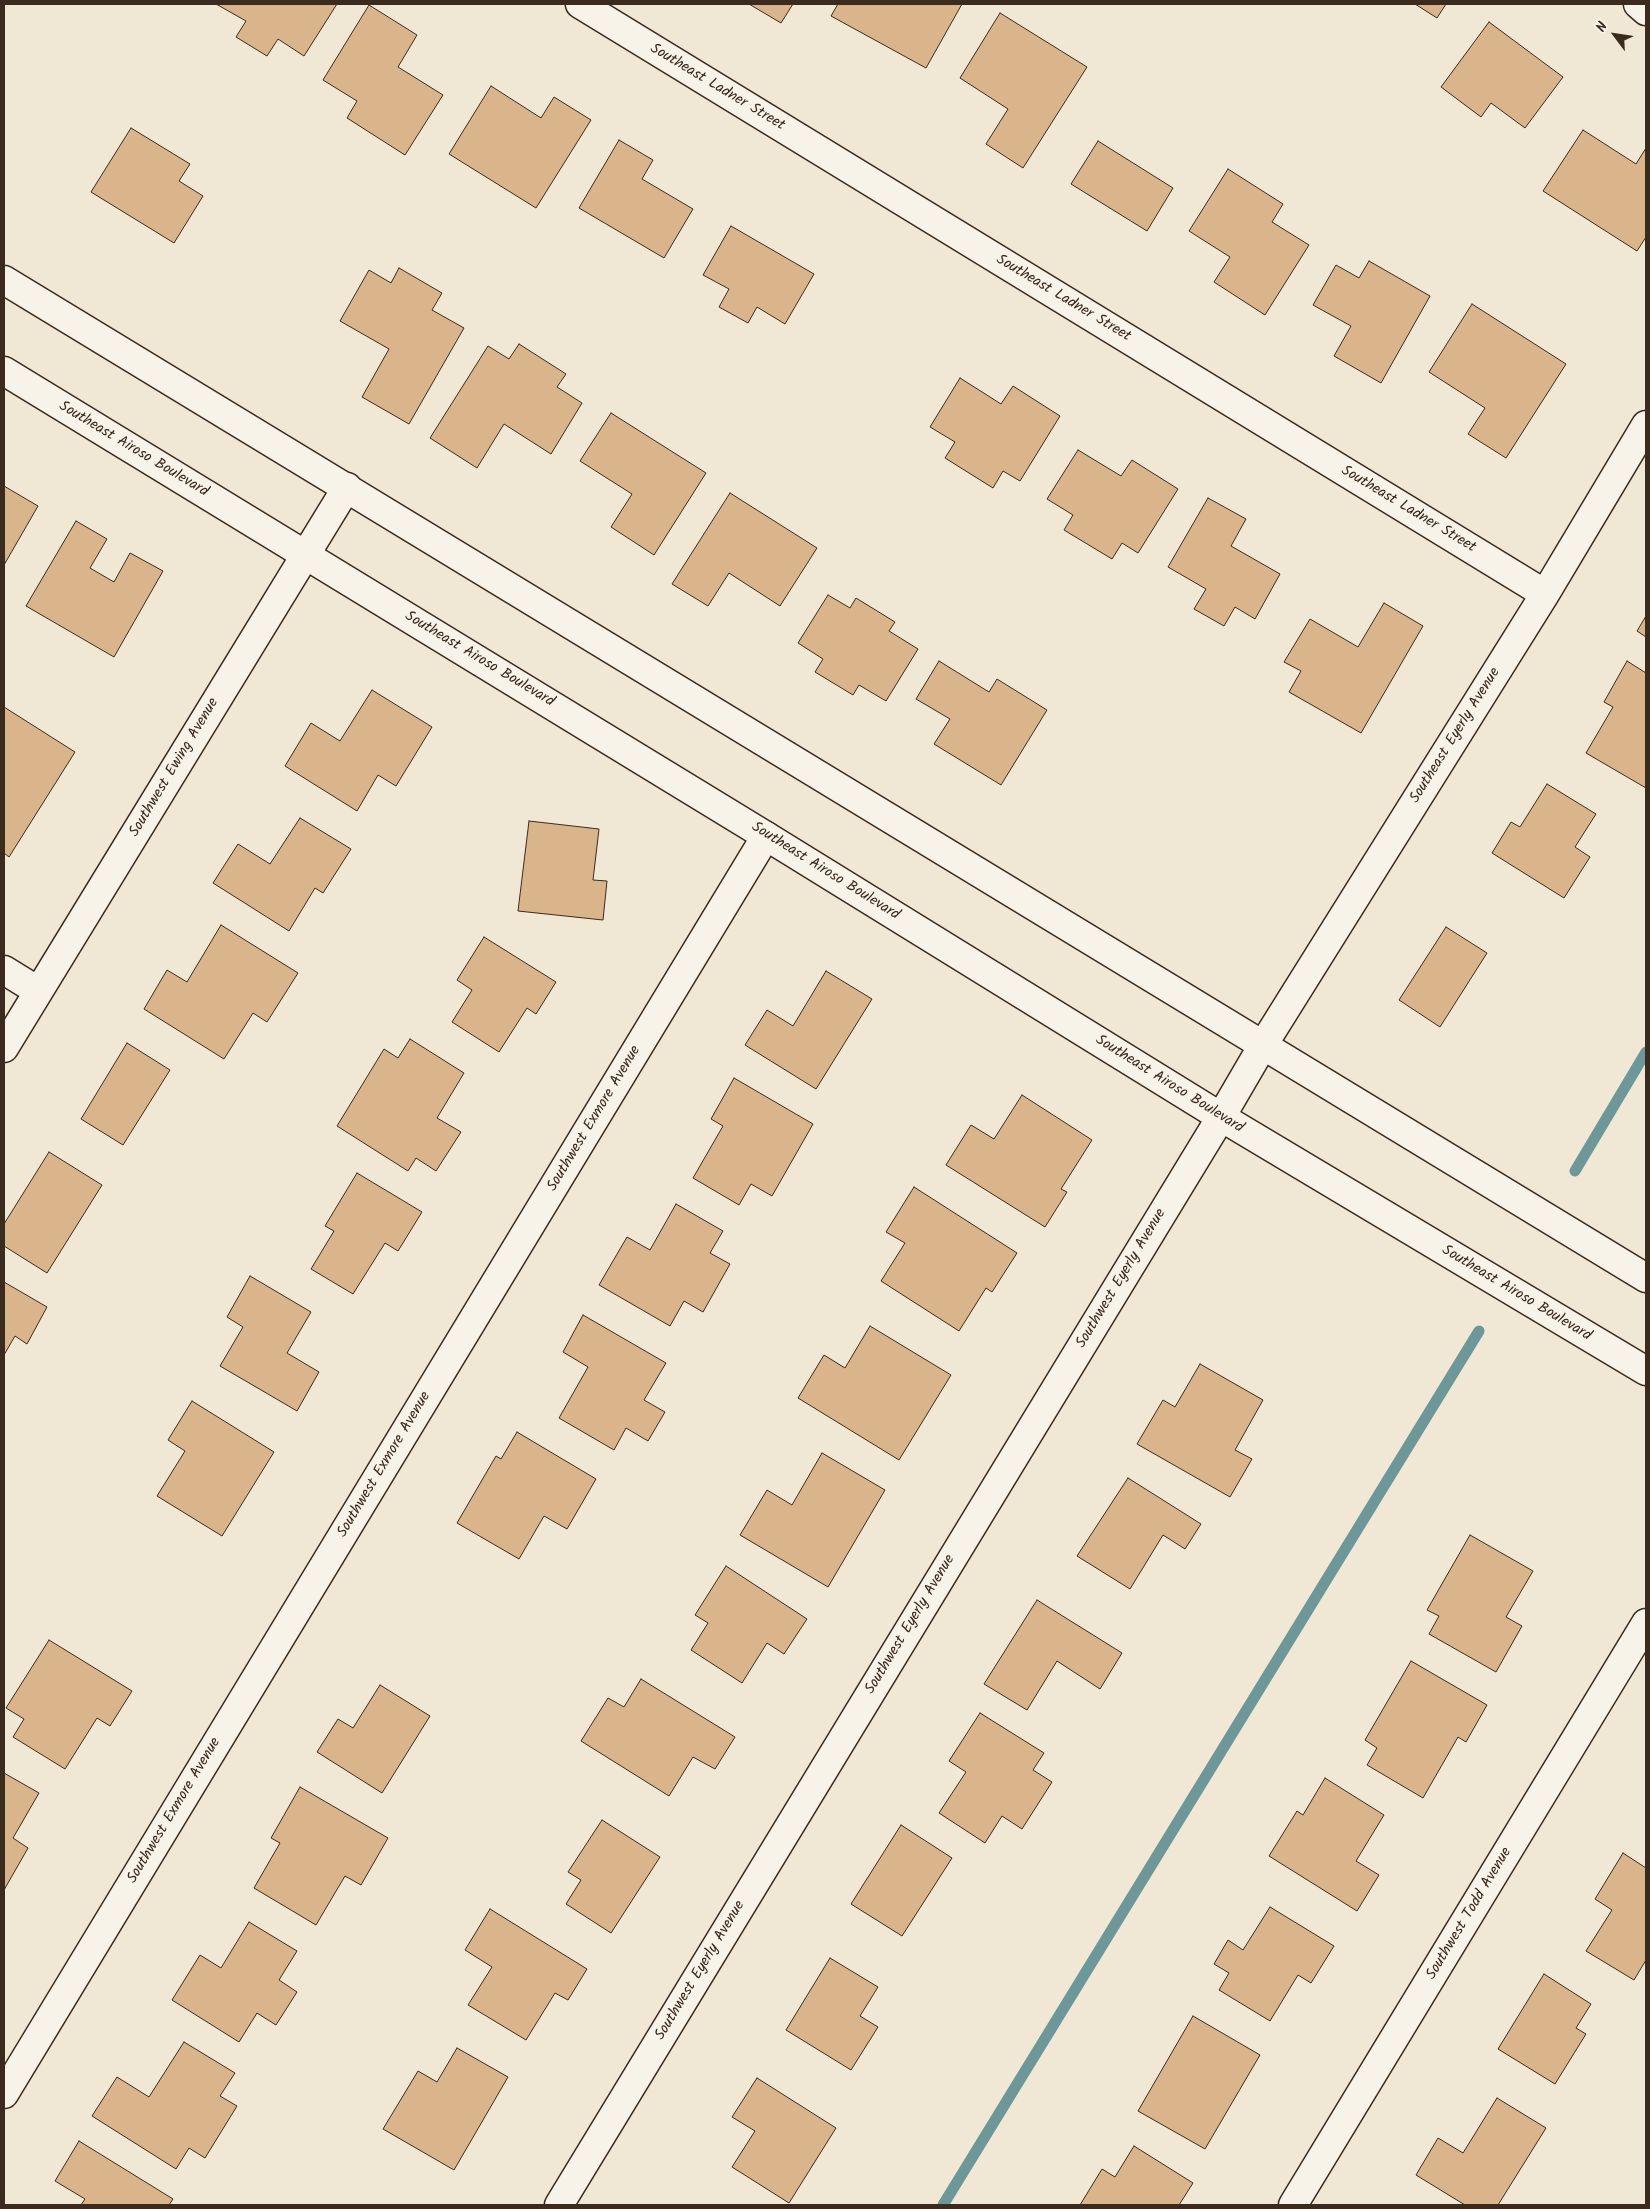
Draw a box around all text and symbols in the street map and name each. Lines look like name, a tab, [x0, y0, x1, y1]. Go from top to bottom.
north arrow	[1590, 10, 1640, 60]
text: N	[1590, 18, 1614, 37]
street label: Southeast Ladner Street	[646, 41, 788, 135]
street label: Southeast Ladner Street	[992, 252, 1134, 346]
street label: Southeast Airoso Boulevard	[55, 398, 211, 502]
street label: Southeast Ladner Street	[1337, 463, 1479, 557]
street label: Southeast Airoso Boulevard	[401, 608, 557, 712]
street label: Southeast Eyerly Avenue	[1407, 665, 1505, 807]
street label: Southwest Ewing Avenue	[126, 695, 224, 841]
street label: Southeast Airoso Boulevard	[748, 819, 902, 925]
street label: Southeast Airoso Boulevard	[1092, 1032, 1246, 1138]
street label: Southwest Exmore Avenue	[544, 1043, 646, 1195]
street label: Southwest Eyerly Avenue	[1073, 1206, 1171, 1352]
street label: Southeast Airoso Boulevard	[1438, 1242, 1594, 1346]
street label: Southwest Exmore Avenue	[334, 1389, 436, 1541]
street label: Southwest Eyerly Avenue	[862, 1552, 960, 1698]
street label: Southwest Exmore Avenue	[124, 1735, 226, 1887]
street label: Southwest Todd Avenue	[1423, 1845, 1517, 1983]
street label: Southwest Eyerly Avenue	[652, 1898, 750, 2044]

